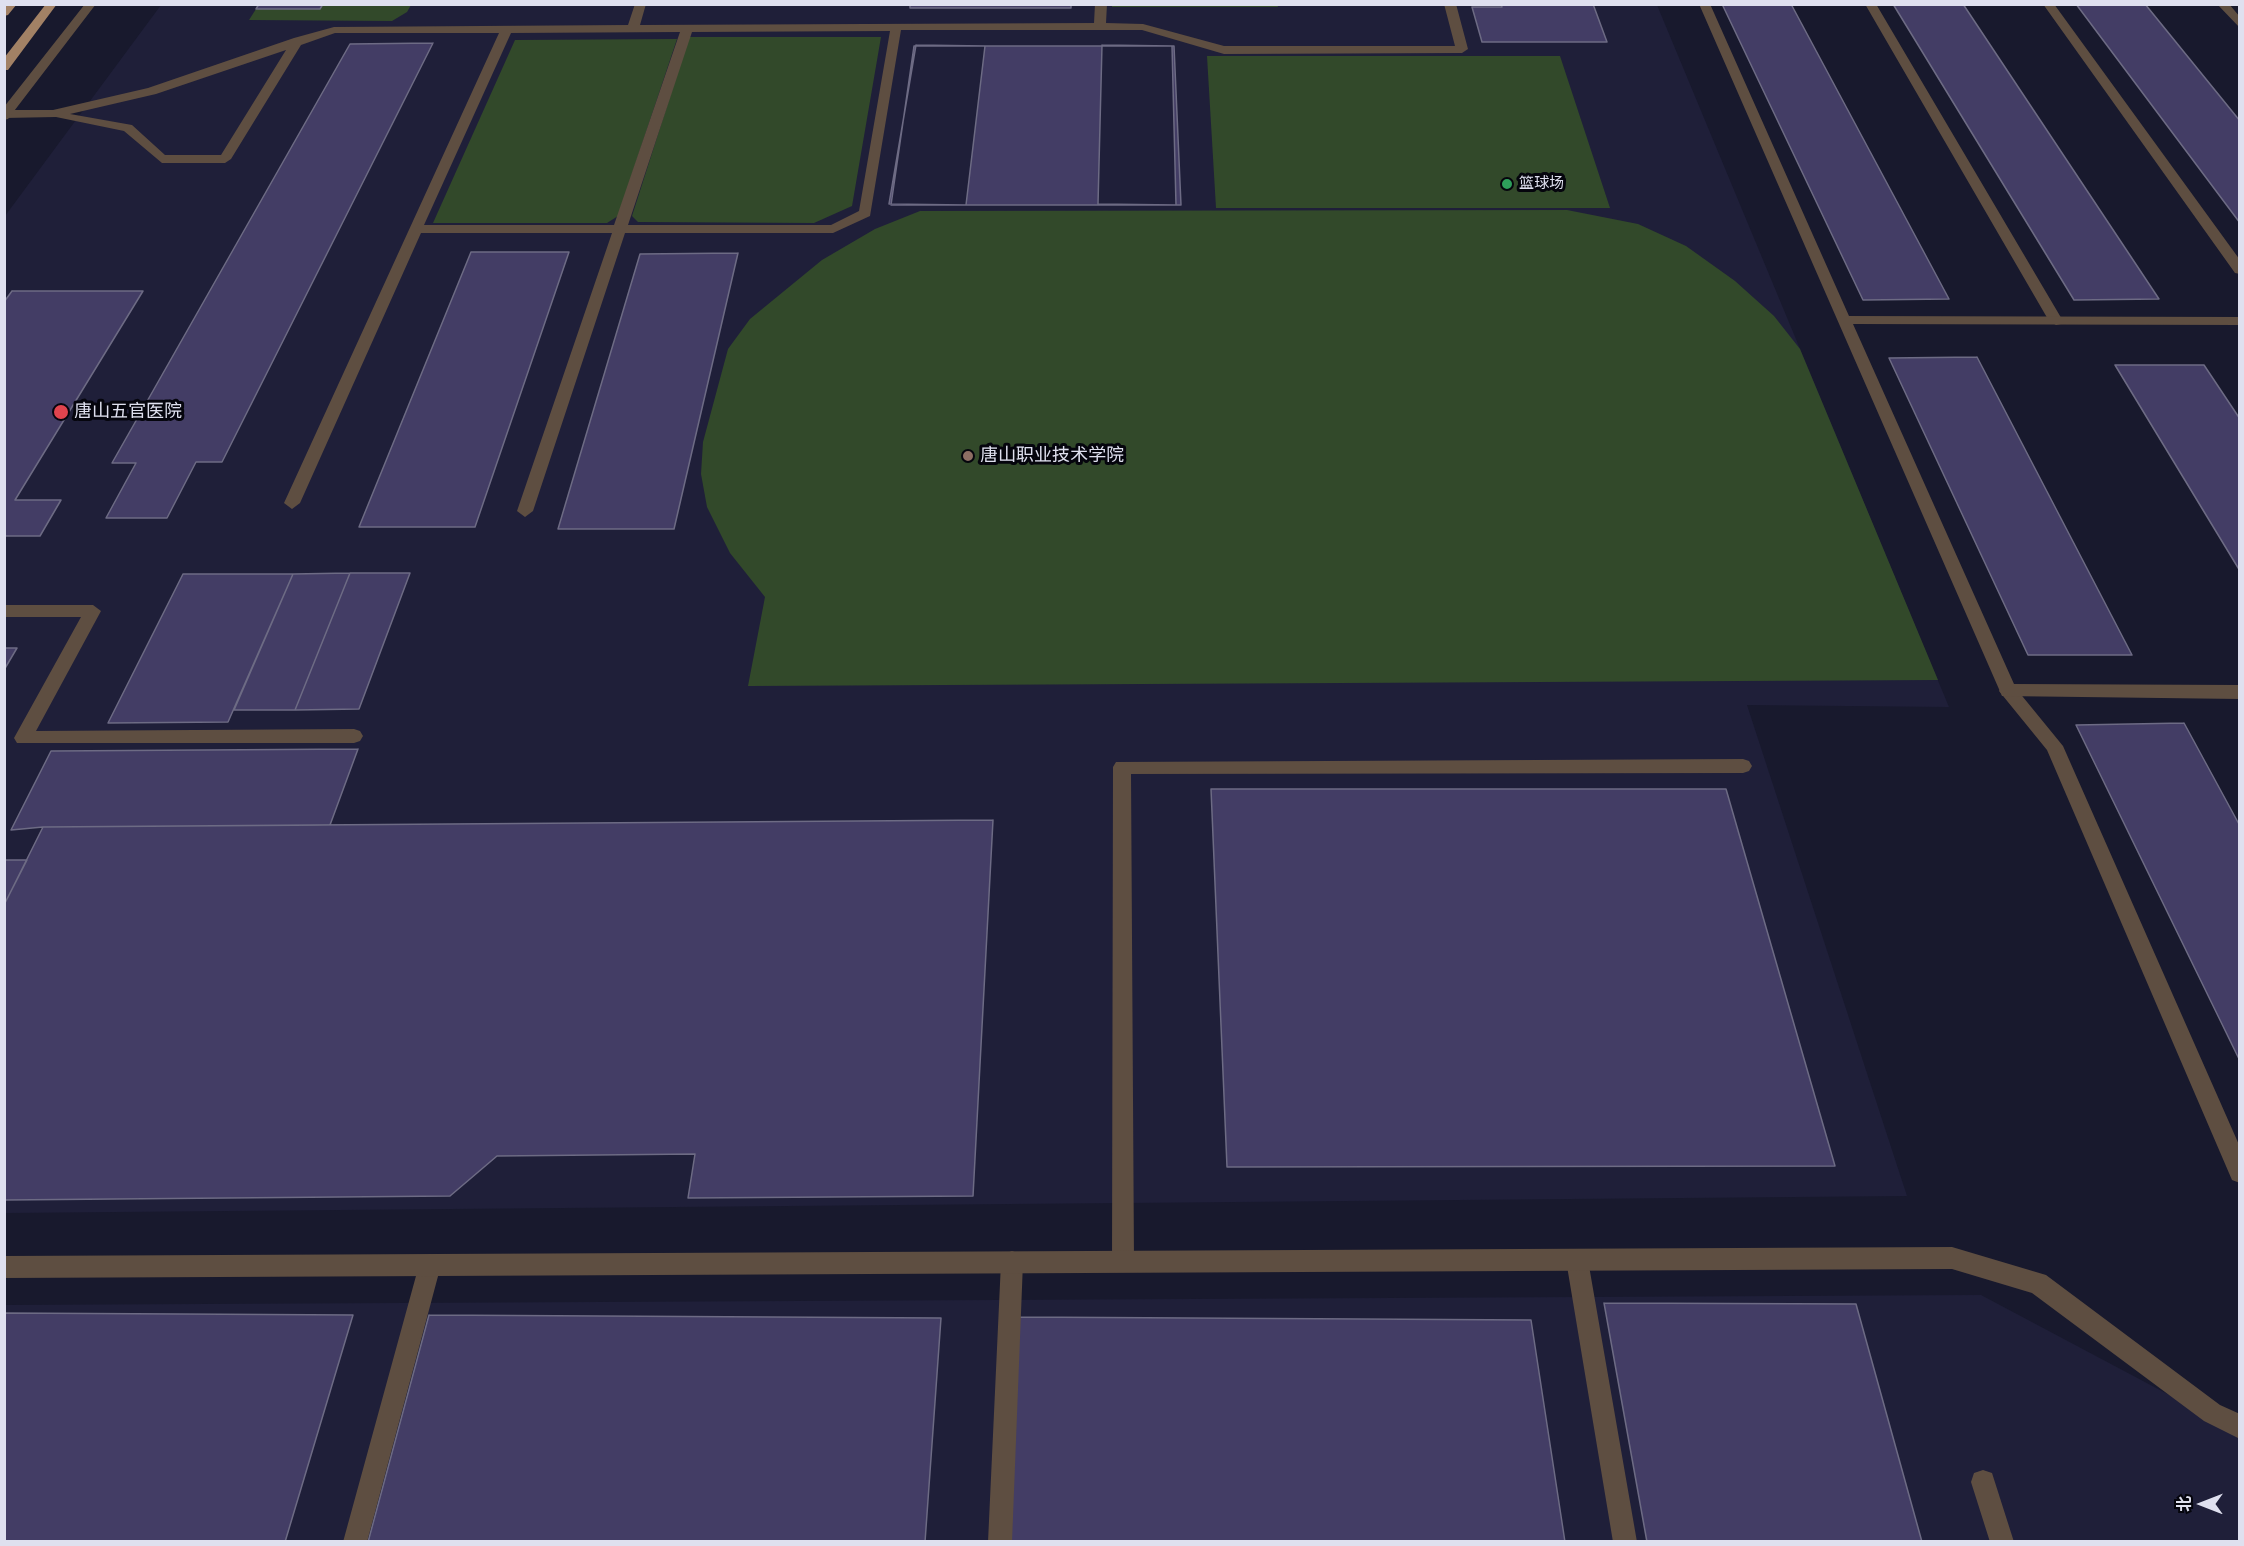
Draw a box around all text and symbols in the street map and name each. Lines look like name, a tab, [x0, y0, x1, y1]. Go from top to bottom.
place label: 篮球场	[1519, 175, 1564, 193]
marker: 篮球场	[1500, 177, 1514, 191]
place label: 唐山五官医院	[74, 401, 182, 423]
marker: 唐山五官医院	[52, 403, 70, 421]
place label: 唐山职业技术学院	[980, 445, 1124, 467]
marker: 唐山职业技术学院	[961, 449, 975, 463]
north arrow	[2172, 1474, 2232, 1534]
text: 北	[2173, 1496, 2195, 1512]

